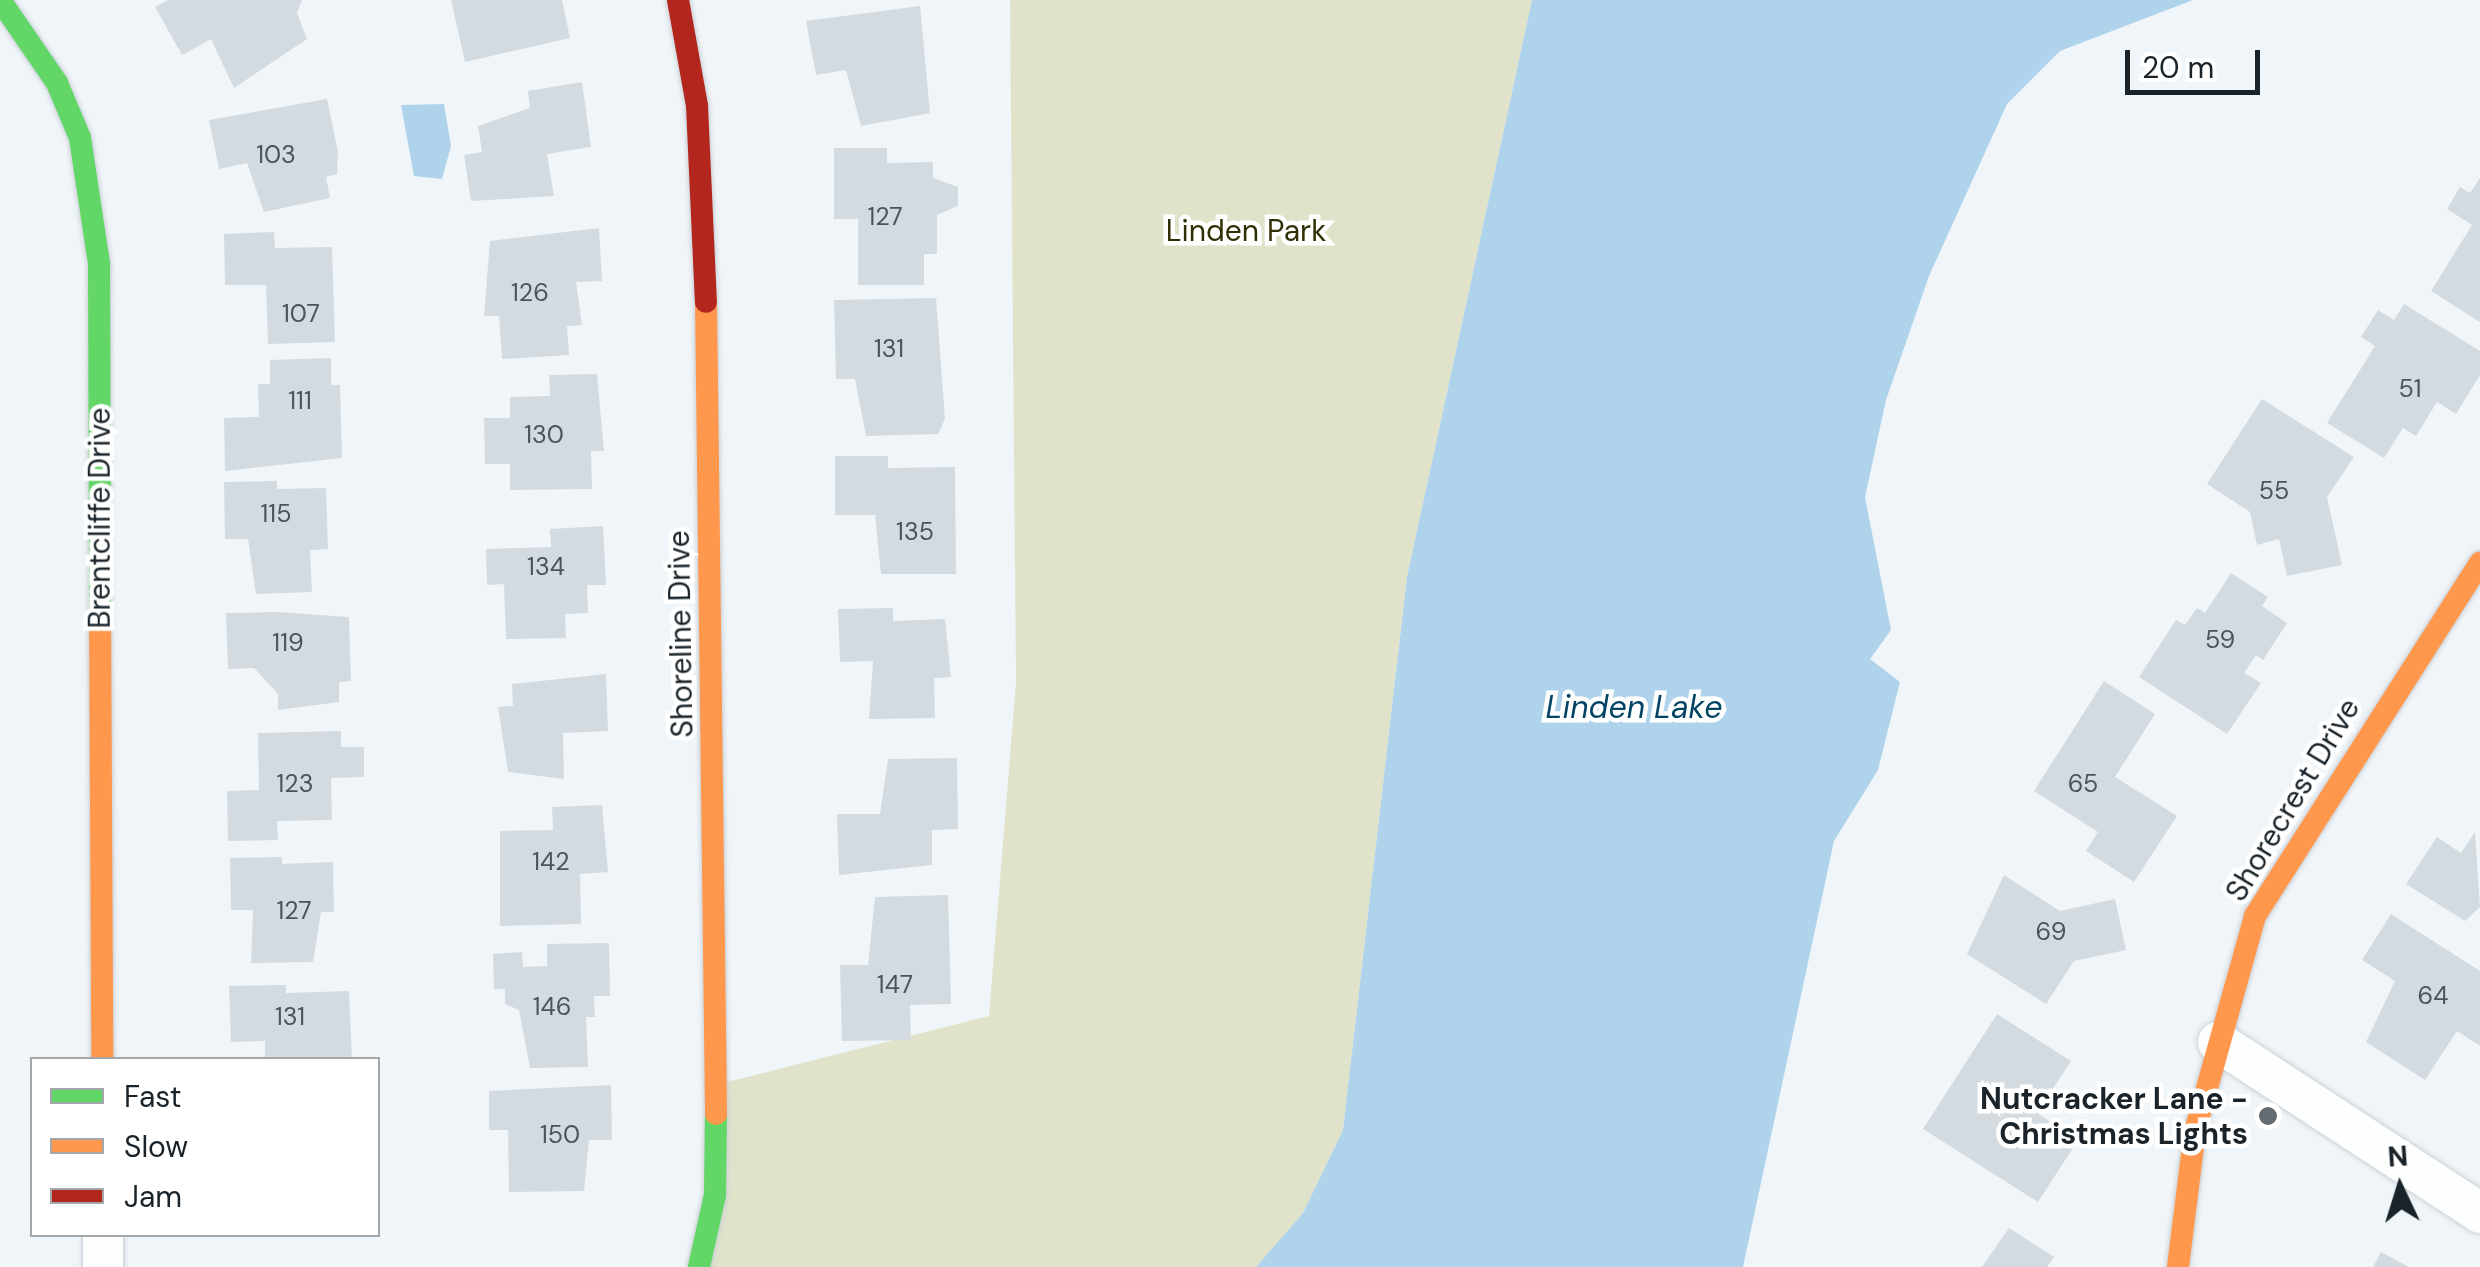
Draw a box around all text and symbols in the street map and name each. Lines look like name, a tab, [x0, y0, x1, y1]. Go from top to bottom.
scale bar	[2130, 30, 2265, 92]
text: 20 m	[2142, 48, 2214, 87]
house number: 103	[256, 140, 296, 170]
house number: 127	[867, 202, 903, 232]
park label: Linden Park	[1166, 213, 1326, 249]
house number: 126	[511, 278, 549, 308]
house number: 107	[282, 299, 320, 329]
house number: 131	[874, 334, 904, 364]
house number: 51	[2398, 374, 2422, 404]
house number: 111	[288, 386, 312, 416]
street label: Brentcliffe Drive	[82, 407, 118, 629]
house number: 130	[524, 420, 564, 450]
house number: 55	[2259, 476, 2289, 506]
house number: 115	[261, 499, 291, 529]
house number: 135	[896, 517, 934, 547]
street label: Shoreline Drive	[661, 530, 701, 738]
house number: 134	[527, 552, 565, 582]
house number: 59	[2205, 625, 2235, 655]
house number: 119	[272, 628, 304, 658]
water label: Linden Lake	[1546, 688, 1722, 726]
street label: Shorecrest Drive	[2218, 692, 2368, 908]
house number: 123	[277, 769, 313, 799]
house number: 65	[2068, 769, 2098, 799]
house number: 142	[532, 847, 570, 877]
house number: 127	[276, 896, 312, 926]
house number: 69	[2036, 917, 2066, 947]
house number: 147	[877, 970, 913, 1000]
house number: 64	[2418, 981, 2448, 1011]
house number: 146	[533, 992, 571, 1022]
house number: 131	[275, 1002, 305, 1032]
legend	[30, 1057, 380, 1237]
text: Fast	[124, 1077, 182, 1116]
place label: Nutcracker Lane - Christmas Lights	[1980, 1081, 2248, 1152]
marker: Nutcracker Lane - Christmas Lights	[2257, 1105, 2279, 1127]
house number: 150	[540, 1120, 580, 1150]
text: Slow	[124, 1127, 188, 1166]
north arrow	[2350, 1137, 2450, 1237]
text: N	[2386, 1137, 2409, 1176]
text: Jam	[124, 1177, 182, 1216]

